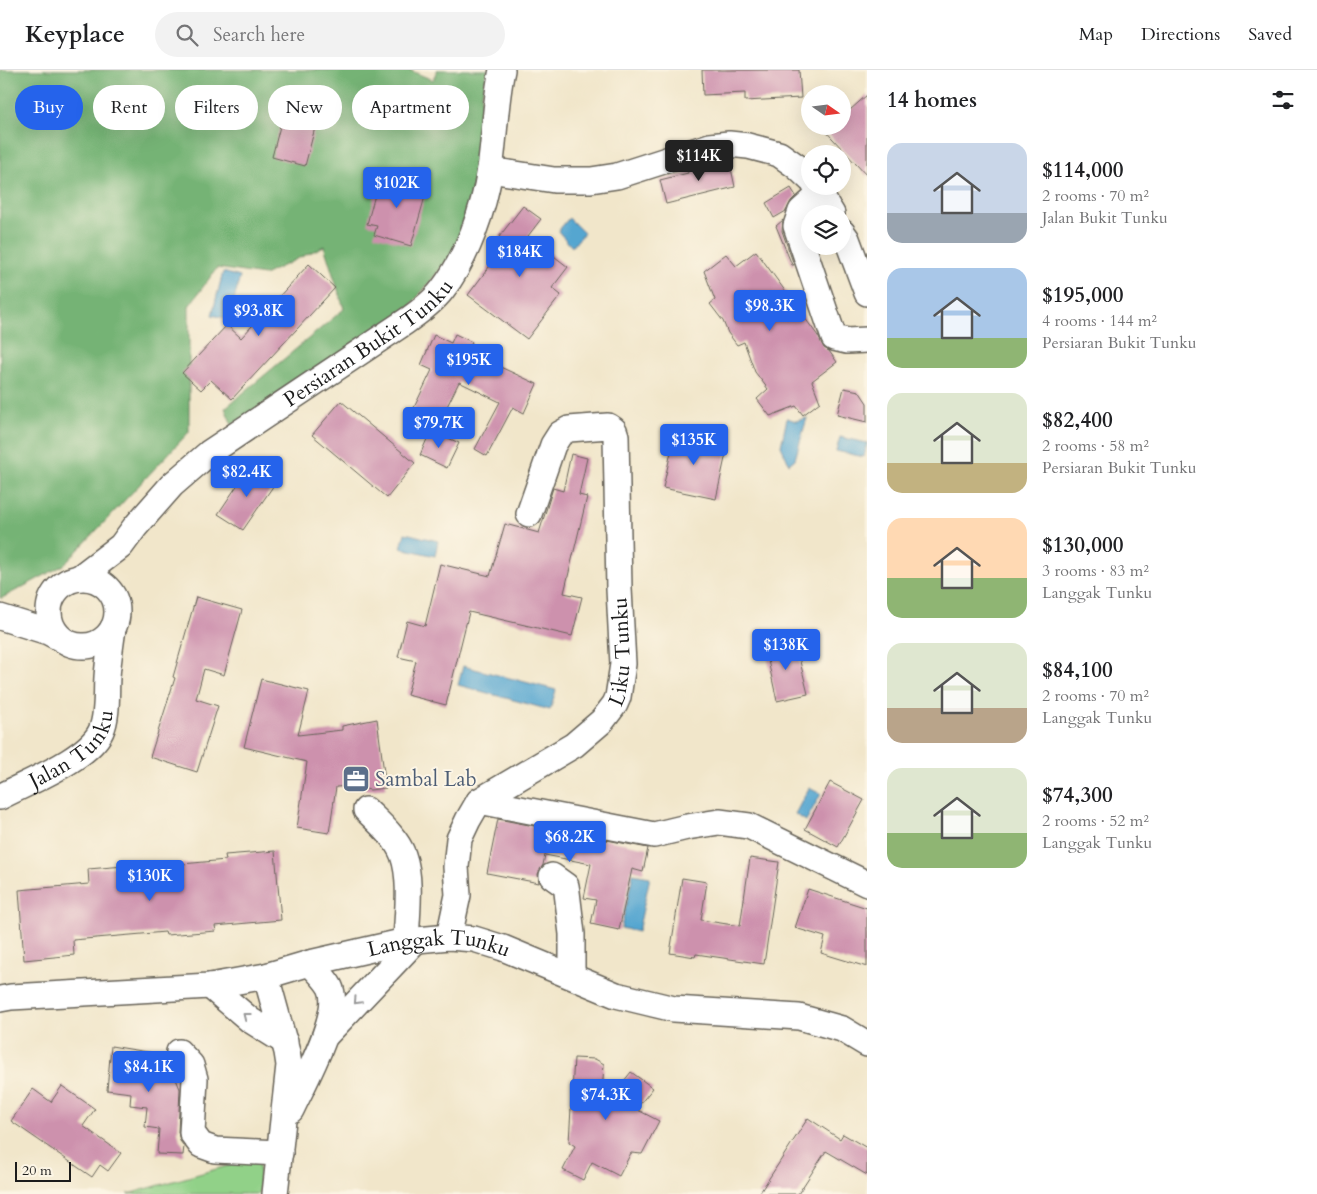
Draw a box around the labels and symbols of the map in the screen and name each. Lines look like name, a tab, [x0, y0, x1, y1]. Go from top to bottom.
north arrow	[801, 85, 851, 135]
pin: $114K	[664, 140, 734, 182]
pin: $102K	[362, 166, 432, 209]
pin: $184K	[485, 236, 555, 278]
street label: Persiaran Bukit Tunku	[278, 274, 460, 414]
pin: $98.3K	[729, 290, 811, 332]
pin: $93.8K	[218, 294, 300, 337]
pin: $195K	[434, 344, 504, 386]
pin: $79.7K	[398, 406, 480, 449]
pin: $135K	[659, 424, 729, 466]
pin: $82.4K	[206, 456, 288, 498]
street label: Liku Tunku	[602, 597, 638, 711]
pin: $138K	[751, 628, 821, 671]
street label: Jalan Tunku	[22, 708, 121, 797]
office icon: Sambal Lab	[341, 764, 371, 794]
place label: Sambal Lab	[375, 765, 477, 794]
pin: $68.2K	[529, 820, 611, 863]
pin: $130K	[115, 860, 185, 902]
street label: Langgak Tunku	[365, 923, 515, 965]
one-way arrow	[354, 995, 363, 1004]
one-way arrow	[242, 1013, 252, 1022]
pin: $84.1K	[108, 1050, 190, 1093]
pin: $74.3K	[565, 1078, 647, 1121]
scale bar	[15, 1159, 71, 1182]

